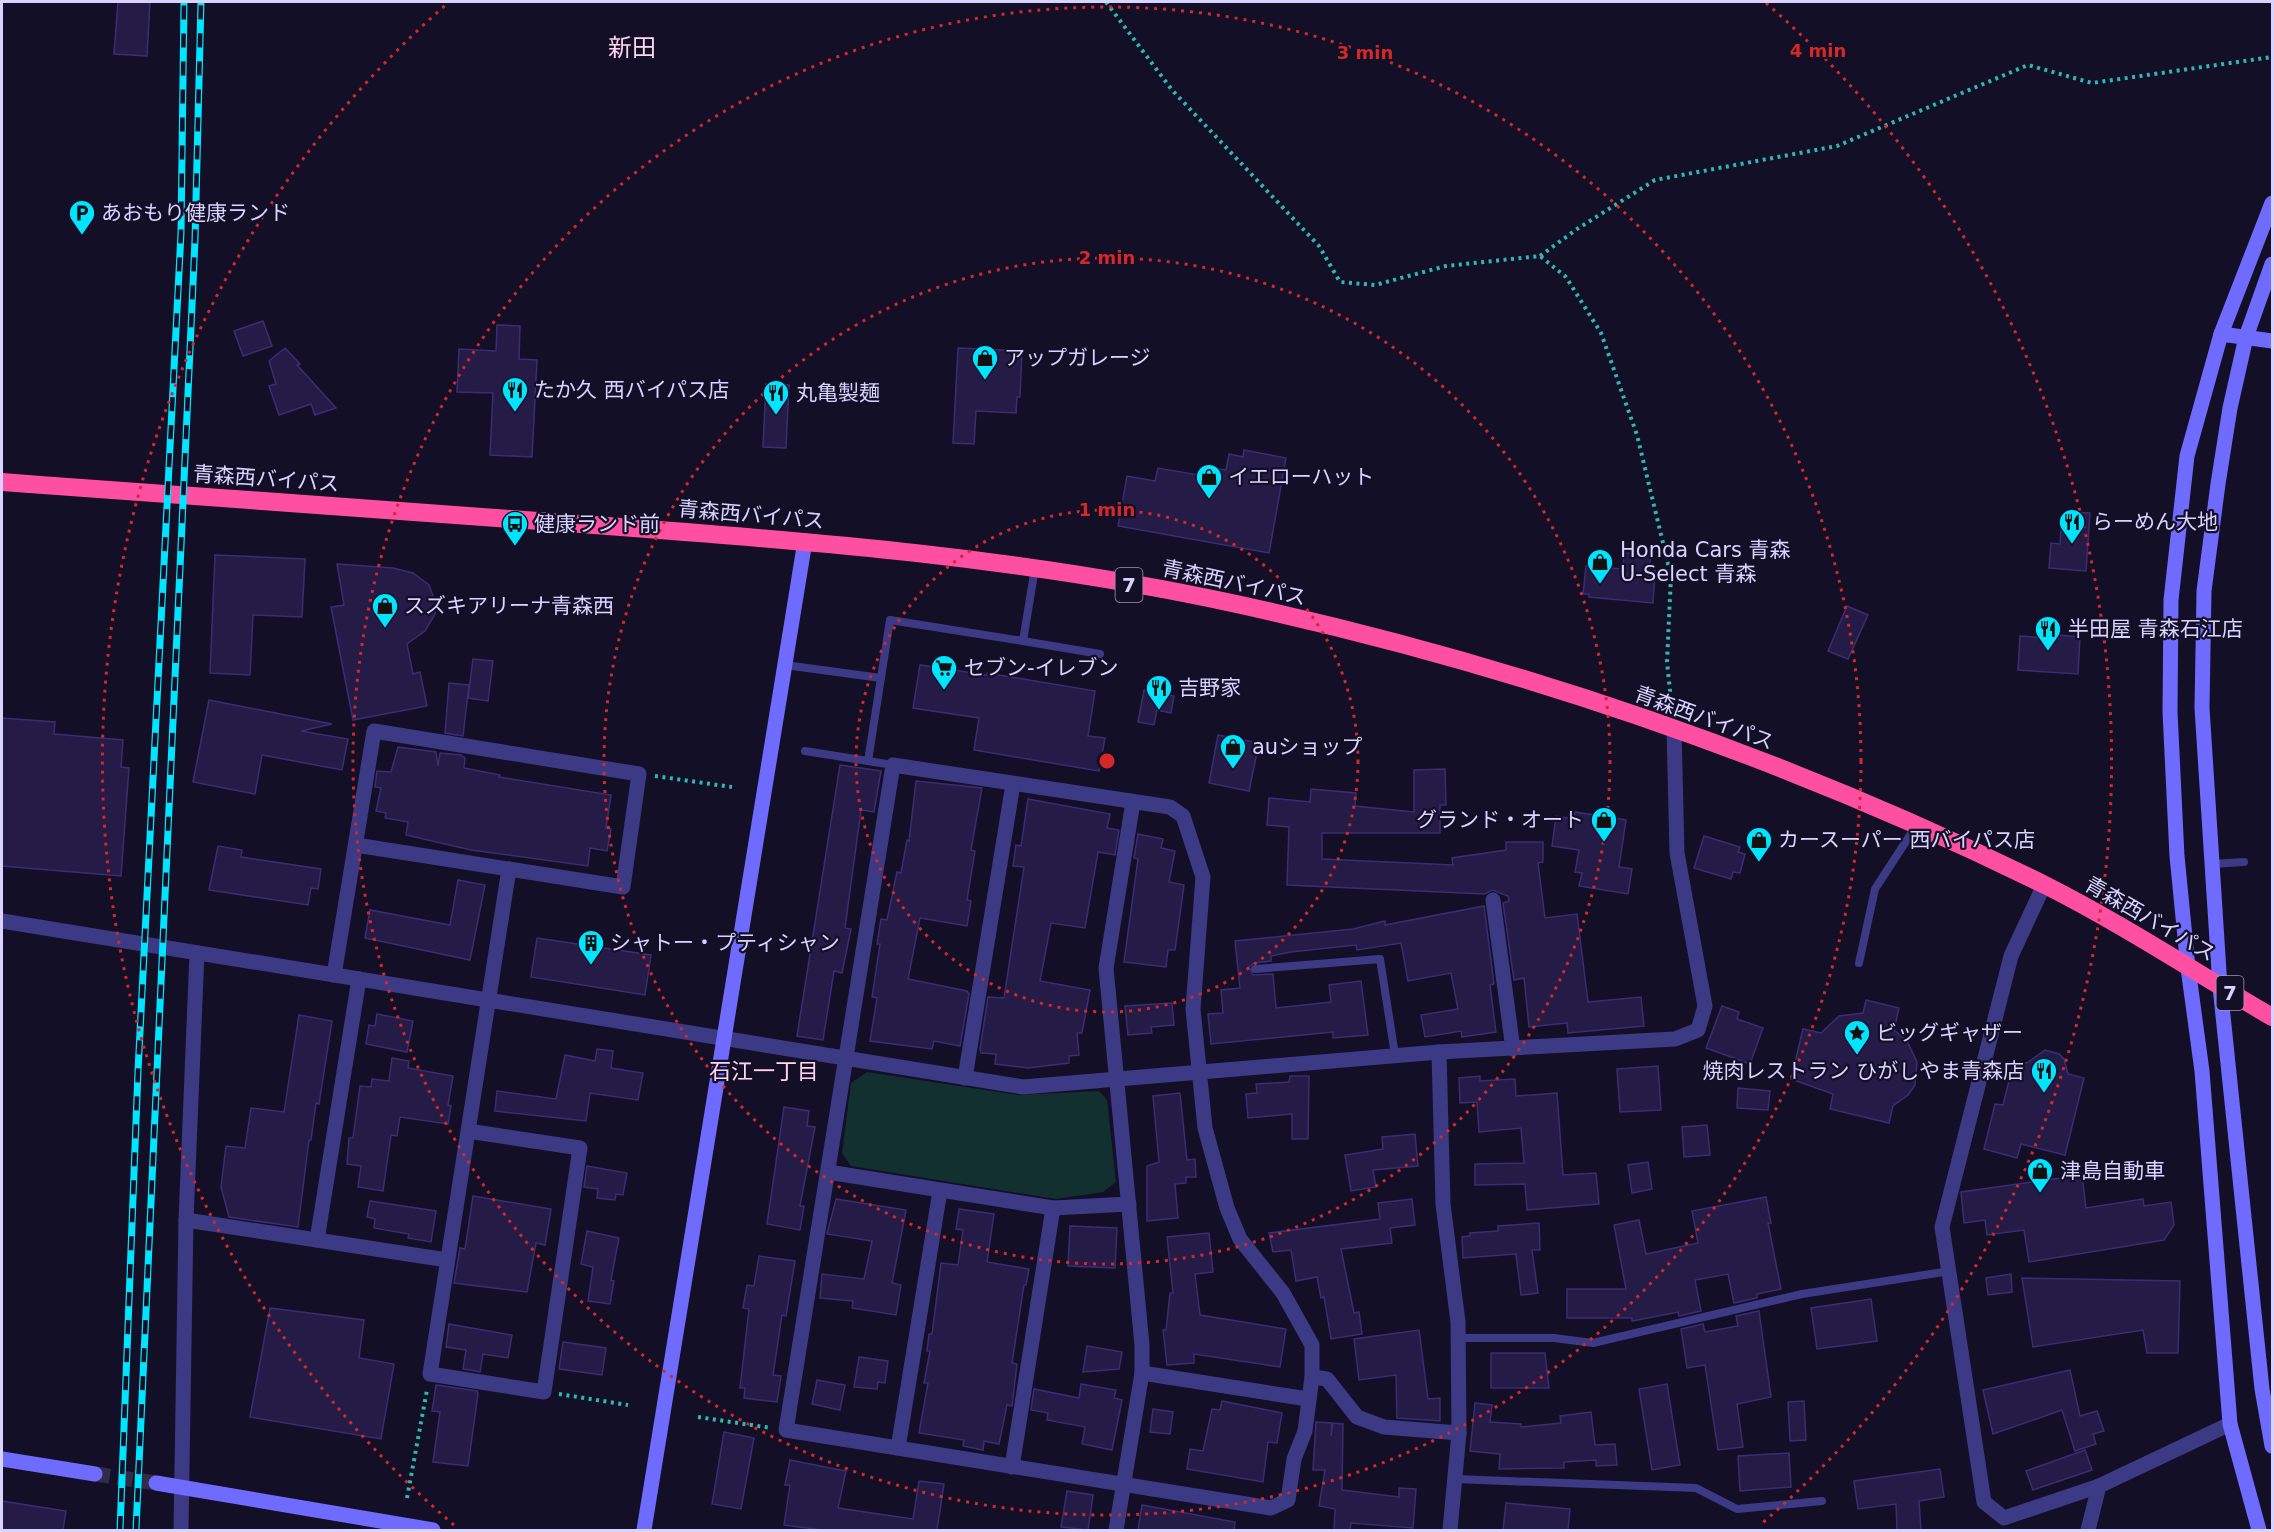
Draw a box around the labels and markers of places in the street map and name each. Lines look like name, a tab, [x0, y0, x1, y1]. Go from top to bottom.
parking icon: あおもり健康ランド	[67, 198, 97, 236]
place label: あおもり健康ランド	[101, 201, 290, 225]
shop icon: アップガレージ	[970, 343, 1000, 381]
place label: アップガレージ	[1004, 346, 1151, 370]
restaurant icon: たか久 西バイパス店	[500, 375, 530, 413]
place label: たか久 西バイパス店	[534, 378, 729, 402]
restaurant icon: 丸亀製麺	[761, 378, 791, 416]
place label: 丸亀製麺	[796, 381, 880, 405]
shop icon: イエローハット	[1194, 462, 1224, 500]
place label: イエローハット	[1228, 465, 1374, 489]
restaurant icon: らーめん大地	[2057, 507, 2087, 545]
bus stop icon: 健康ランド前	[500, 509, 530, 547]
place label: らーめん大地	[2092, 510, 2218, 534]
place label: 健康ランド前	[534, 512, 660, 536]
place label: Honda Cars 青森 U-Select 青森	[1620, 538, 1791, 586]
shop icon: Honda Cars 青森 U-Select 青森	[1585, 547, 1615, 585]
shop icon: スズキアリーナ青森西	[370, 591, 400, 629]
place label: スズキアリーナ青森西	[404, 594, 614, 618]
restaurant icon: 半田屋 青森石江店	[2033, 614, 2063, 652]
place label: 半田屋 青森石江店	[2068, 617, 2243, 641]
supermarket icon: セブン-イレブン	[929, 653, 959, 691]
place label: セブン-イレブン	[964, 656, 1119, 680]
restaurant icon: 吉野家	[1144, 673, 1174, 711]
place label: 吉野家	[1178, 676, 1241, 700]
shop icon: auショップ	[1218, 732, 1248, 770]
place label: auショップ	[1252, 735, 1362, 759]
centre of rings	[1097, 751, 1117, 771]
shop icon: グランド・オート	[1589, 805, 1619, 843]
place label: グランド・オート	[1416, 808, 1584, 832]
shop icon: カースーパー 西バイパス店	[1744, 825, 1774, 863]
place label: カースーパー 西バイパス店	[1778, 828, 2035, 852]
building icon: シャトー・プティシャン	[576, 928, 606, 966]
place label: シャトー・プティシャン	[610, 931, 840, 955]
place icon: ビッグギャザー	[1842, 1018, 1872, 1056]
place label: ビッグギャザー	[1876, 1021, 2023, 1045]
restaurant icon: 焼肉レストラン ひがしやま青森店	[2029, 1056, 2059, 1094]
place label: 焼肉レストラン ひがしやま青森店	[1703, 1059, 2024, 1083]
shop icon: 津島自動車	[2025, 1156, 2055, 1194]
place label: 津島自動車	[2060, 1159, 2165, 1183]

